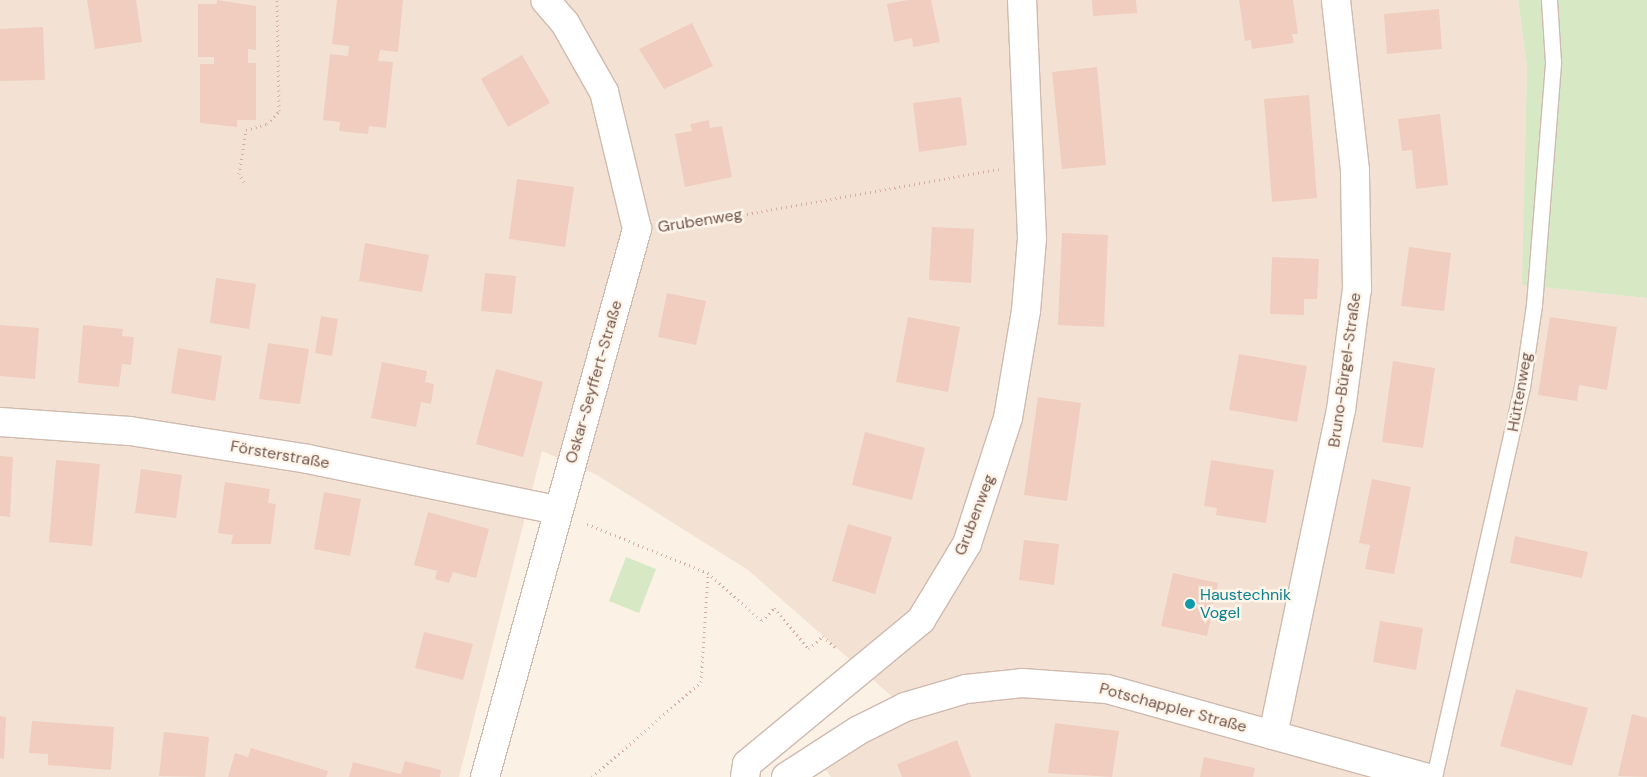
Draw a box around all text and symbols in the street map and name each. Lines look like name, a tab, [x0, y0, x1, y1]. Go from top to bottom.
street label: Grubenweg	[656, 205, 744, 237]
street label: Bruno-Bürgel-Straße	[1325, 291, 1365, 449]
street label: Oskar-Seyffert-Straße	[562, 298, 626, 466]
street label: Hüttenweg	[1504, 351, 1536, 433]
street label: Försterstraße	[229, 437, 331, 473]
street label: Grubenweg	[951, 472, 999, 558]
place label: Haustechnik Vogel	[1200, 585, 1291, 623]
marker: Haustechnik Vogel	[1184, 598, 1196, 610]
street label: Potschappler Straße	[1097, 679, 1249, 737]

